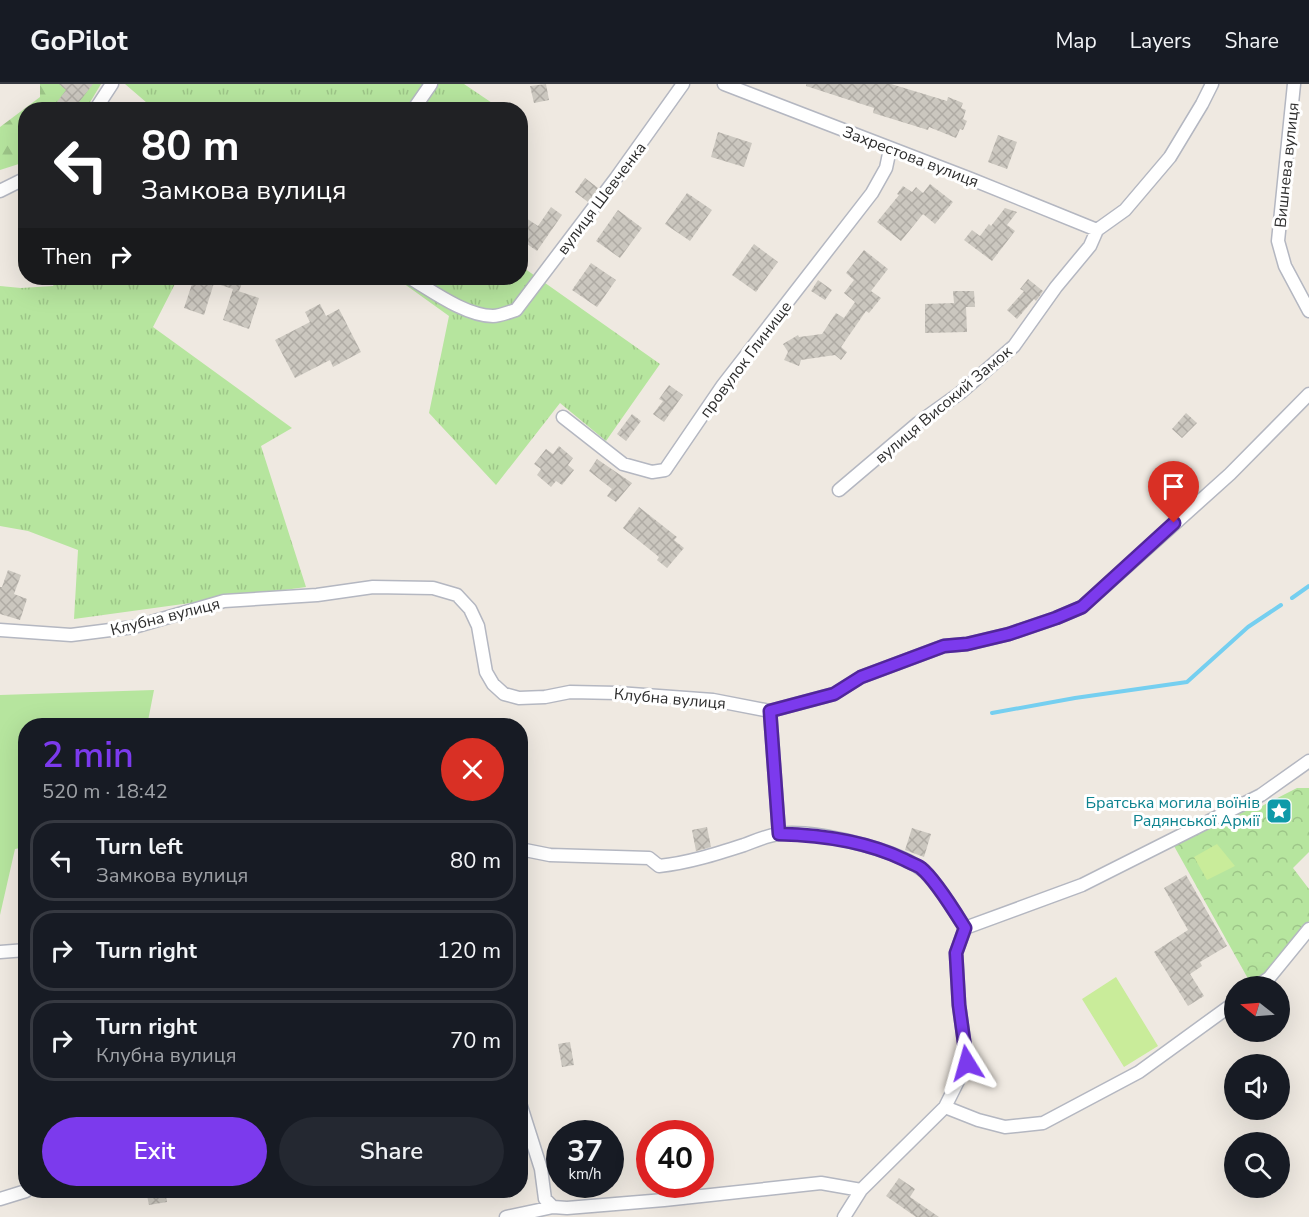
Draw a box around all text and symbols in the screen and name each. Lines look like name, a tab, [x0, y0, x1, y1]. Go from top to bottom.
text: GoPilot	[30, 22, 128, 60]
text: Map	[1055, 27, 1097, 55]
text: Layers	[1130, 27, 1191, 55]
text: Share	[1224, 27, 1279, 55]
street label: Вишнева вулиця	[1269, 101, 1305, 229]
text: 80 m	[141, 118, 240, 175]
street label: Захрестова вулиця	[839, 121, 982, 193]
icon: left	[42, 126, 120, 204]
street label: вулиця Шевченка	[552, 138, 651, 259]
text: Замкова вулиця	[141, 172, 346, 209]
icon: right	[104, 240, 137, 273]
text: Then	[42, 242, 92, 272]
street label: провулок Глинище	[695, 297, 797, 422]
street label: вулиця Високий Замок	[871, 341, 1017, 469]
pin	[1148, 461, 1199, 523]
icon: arrive	[1157, 470, 1190, 503]
street label: Клубна вулиця	[108, 593, 222, 641]
street label: Клубна вулиця	[613, 683, 727, 715]
text: 2 min	[42, 731, 134, 780]
button: close	[441, 738, 504, 801]
text: 520 m · 18:42	[42, 778, 168, 805]
place label: Братська могила воїнів Радянської Армії	[1085, 792, 1261, 832]
place icon: Братська могила воїнів Радянської Армії	[1264, 796, 1294, 826]
text: Turn left	[96, 832, 183, 862]
icon: left	[45, 844, 78, 877]
text: 80 m	[450, 846, 501, 876]
text: Замкова вулиця	[96, 862, 248, 889]
icon: right	[45, 934, 78, 967]
text: Turn right	[96, 936, 197, 966]
text: 120 m	[437, 936, 501, 966]
north arrow	[1224, 976, 1290, 1042]
map controls	[1224, 976, 1290, 1198]
text: Turn right	[96, 1012, 197, 1042]
icon: right	[45, 1024, 78, 1057]
text: 70 m	[450, 1026, 501, 1056]
position arrow	[935, 1031, 999, 1095]
text: Клубна вулиця	[96, 1042, 236, 1069]
button: sound	[1224, 1054, 1290, 1120]
button: Exit	[42, 1117, 267, 1186]
button: Share	[279, 1117, 504, 1186]
speed limit sign: 40	[636, 1120, 714, 1198]
text: 37	[567, 1131, 603, 1172]
button: search	[1224, 1132, 1290, 1198]
text: km/h	[568, 1164, 602, 1184]

